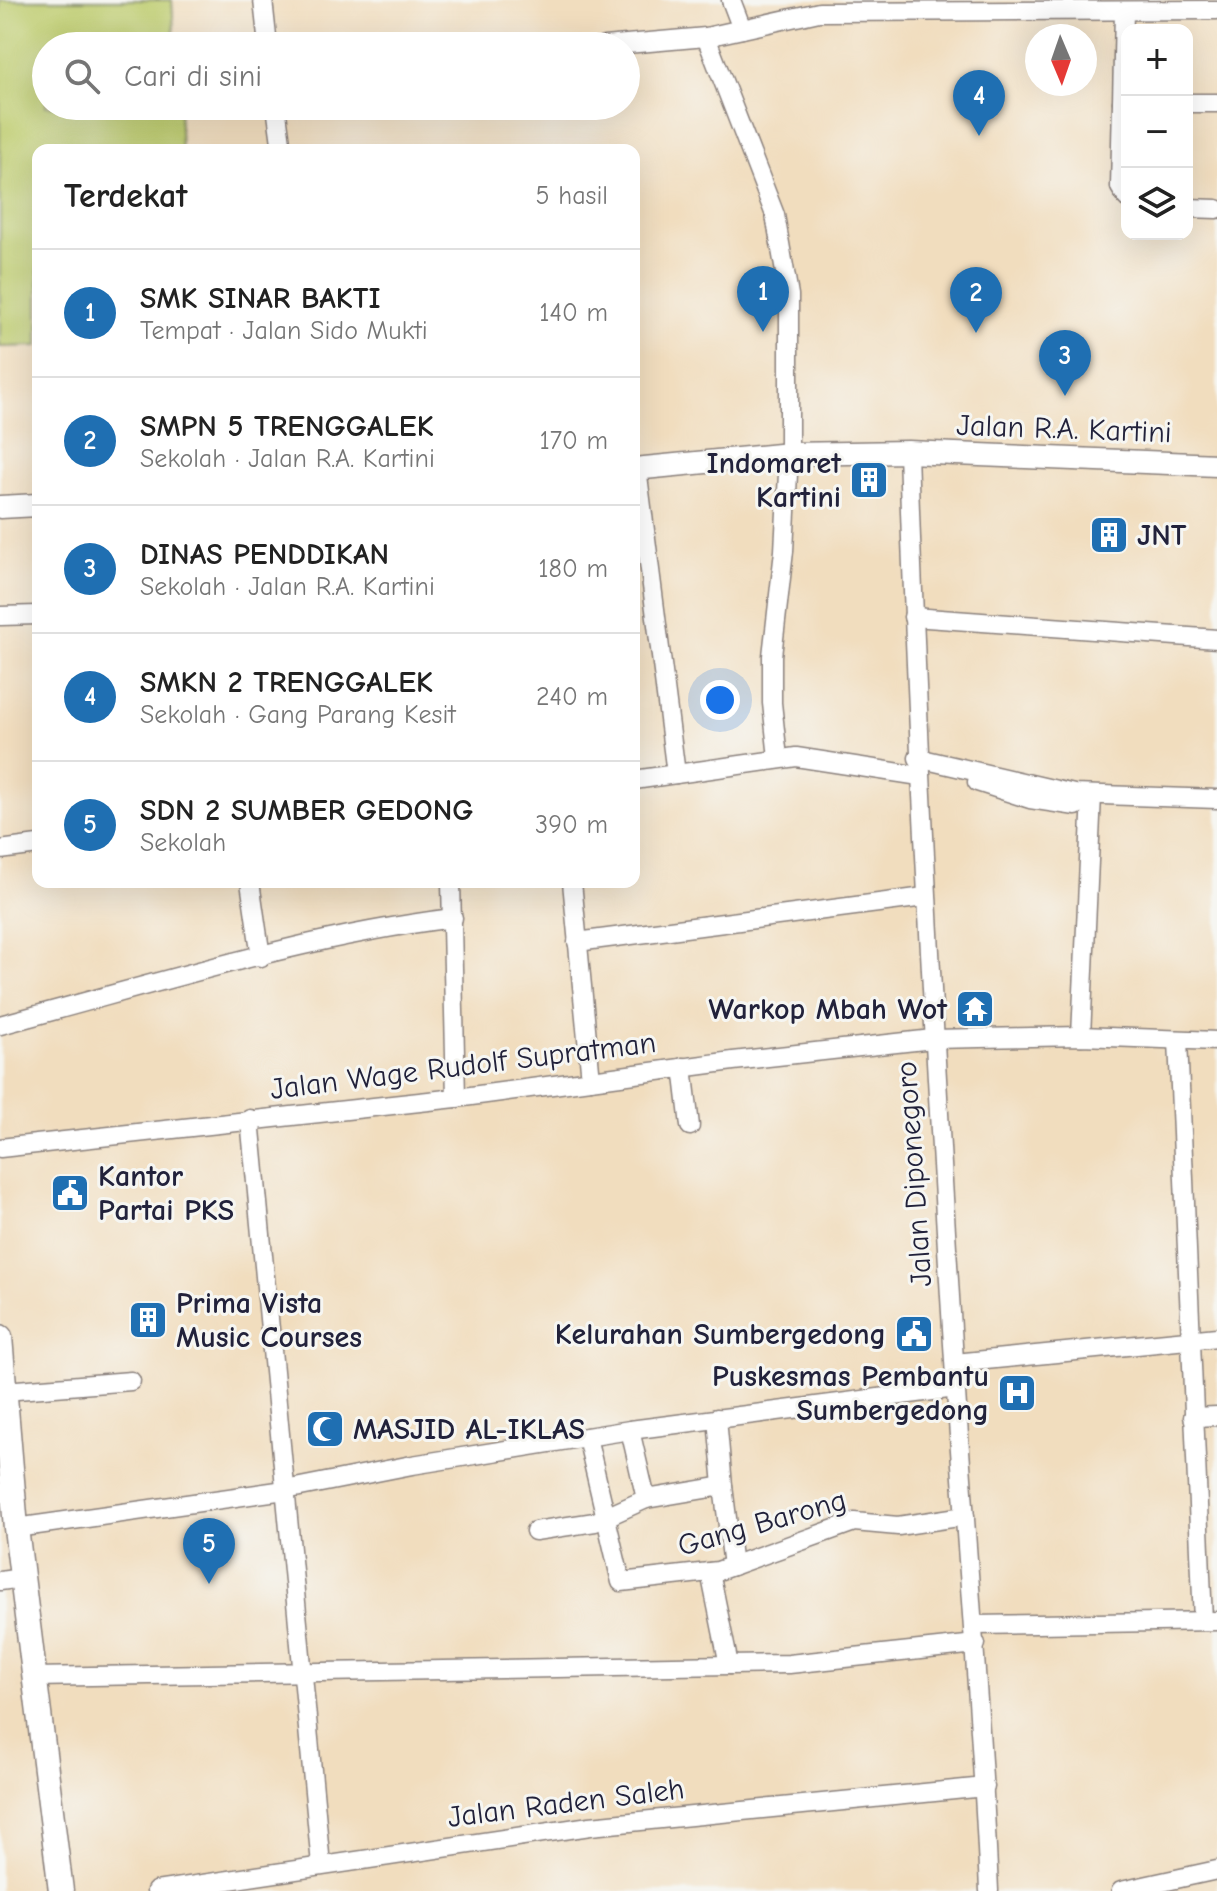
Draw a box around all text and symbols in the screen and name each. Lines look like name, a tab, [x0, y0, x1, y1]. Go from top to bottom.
north arrow	[1025, 24, 1097, 96]
map controls	[1121, 24, 1193, 240]
button: +	[1121, 24, 1193, 96]
search box	[32, 32, 640, 120]
icon: search	[60, 54, 104, 98]
text: Cari di sini	[124, 59, 262, 94]
pin: 4	[953, 70, 1005, 136]
button: −	[1121, 96, 1193, 168]
button: layers	[1121, 168, 1193, 240]
text: Terdekat	[64, 176, 187, 216]
text: 5 hasil	[535, 181, 608, 211]
pin: 1	[737, 266, 789, 332]
pin: 2	[950, 267, 1002, 333]
text: SMK SINAR BAKTI	[140, 281, 381, 316]
text: 1	[85, 298, 95, 328]
text: 140 m	[539, 298, 608, 328]
text: Tempat · Jalan Sido Mukti	[140, 316, 428, 346]
pin: 3	[1039, 330, 1091, 396]
street label: Jalan R.A. Kartini	[956, 408, 1172, 450]
text: SMPN 5 TRENGGALEK	[140, 409, 434, 444]
text: 2	[84, 426, 96, 456]
text: 170 m	[539, 426, 608, 456]
text: Sekolah · Jalan R.A. Kartini	[140, 444, 435, 474]
place label: Indomaret Kartini	[707, 446, 842, 515]
building icon: Indomaret Kartini	[848, 459, 890, 501]
building icon: JNT	[1088, 514, 1130, 556]
place label: JNT	[1137, 518, 1187, 553]
text: DINAS PENDDIKAN	[140, 537, 389, 572]
text: 3	[84, 554, 96, 584]
text: 180 m	[538, 554, 608, 584]
text: Sekolah · Jalan R.A. Kartini	[140, 572, 435, 602]
text: SMKN 2 TRENGGALEK	[140, 665, 433, 700]
your location	[700, 680, 740, 720]
text: 4	[84, 682, 96, 712]
text: 240 m	[536, 682, 608, 712]
text: Sekolah · Gang Parang Kesit	[140, 700, 456, 730]
text: SDN 2 SUMBER GEDONG	[140, 793, 473, 828]
text: 5	[83, 810, 97, 840]
text: 390 m	[535, 810, 608, 840]
text: Sekolah	[140, 828, 226, 858]
temple icon: Warkop Mbah Wot	[954, 988, 996, 1030]
place label: Warkop Mbah Wot	[709, 992, 948, 1027]
street label: Jalan Wage Rudolf Supratman	[268, 1025, 658, 1107]
street label: Jalan Diponegoro	[889, 1060, 939, 1288]
place label: Kantor Partai PKS	[98, 1159, 234, 1228]
public building icon: Kantor Partai PKS	[49, 1172, 91, 1214]
place label: Prima Vista Music Courses	[176, 1286, 362, 1355]
building icon: Prima Vista Music Courses	[127, 1299, 169, 1341]
public building icon: Kelurahan Sumbergedong	[893, 1313, 935, 1355]
place label: Kelurahan Sumbergedong	[555, 1317, 886, 1352]
place label: Puskesmas Pembantu Sumbergedong	[712, 1359, 989, 1428]
hospital icon: Puskesmas Pembantu Sumbergedong	[996, 1372, 1038, 1414]
mosque icon: MASJID AL-IKLAS	[304, 1408, 346, 1450]
place label: MASJID AL-IKLAS	[353, 1412, 585, 1447]
street label: Gang Barong	[674, 1482, 850, 1564]
pin: 5	[183, 1518, 235, 1584]
street label: Jalan Raden Saleh	[446, 1771, 686, 1835]

